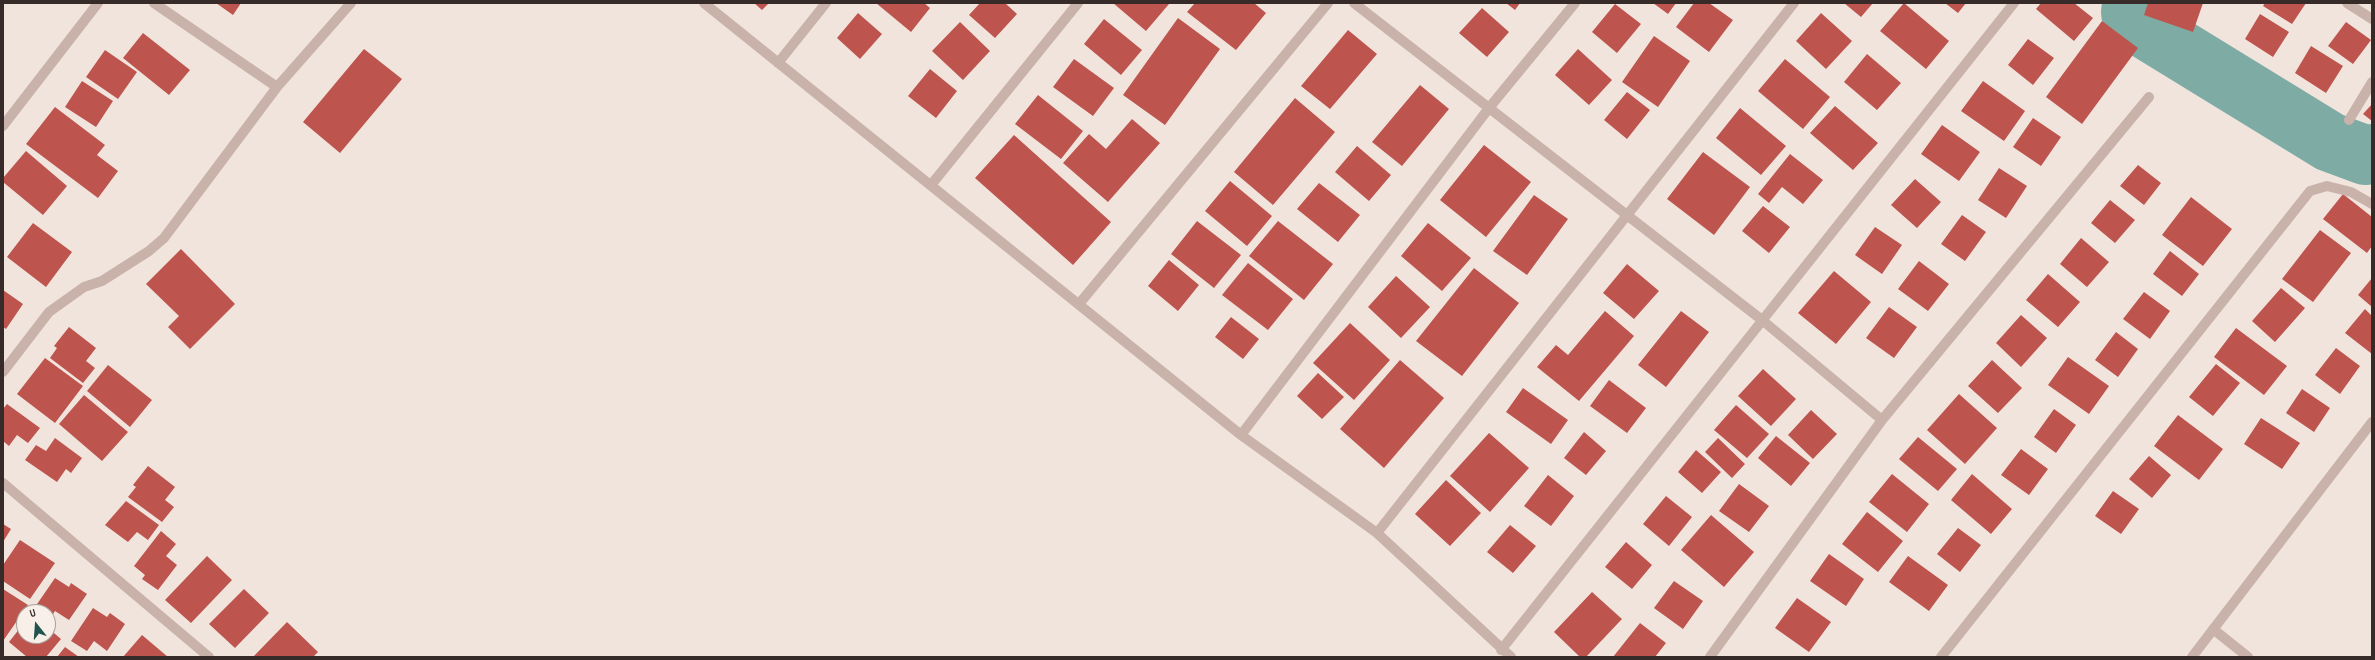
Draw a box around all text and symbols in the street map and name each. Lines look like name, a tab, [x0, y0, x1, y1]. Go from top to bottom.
north arrow	[16, 604, 56, 644]
text: U	[28, 606, 37, 620]

